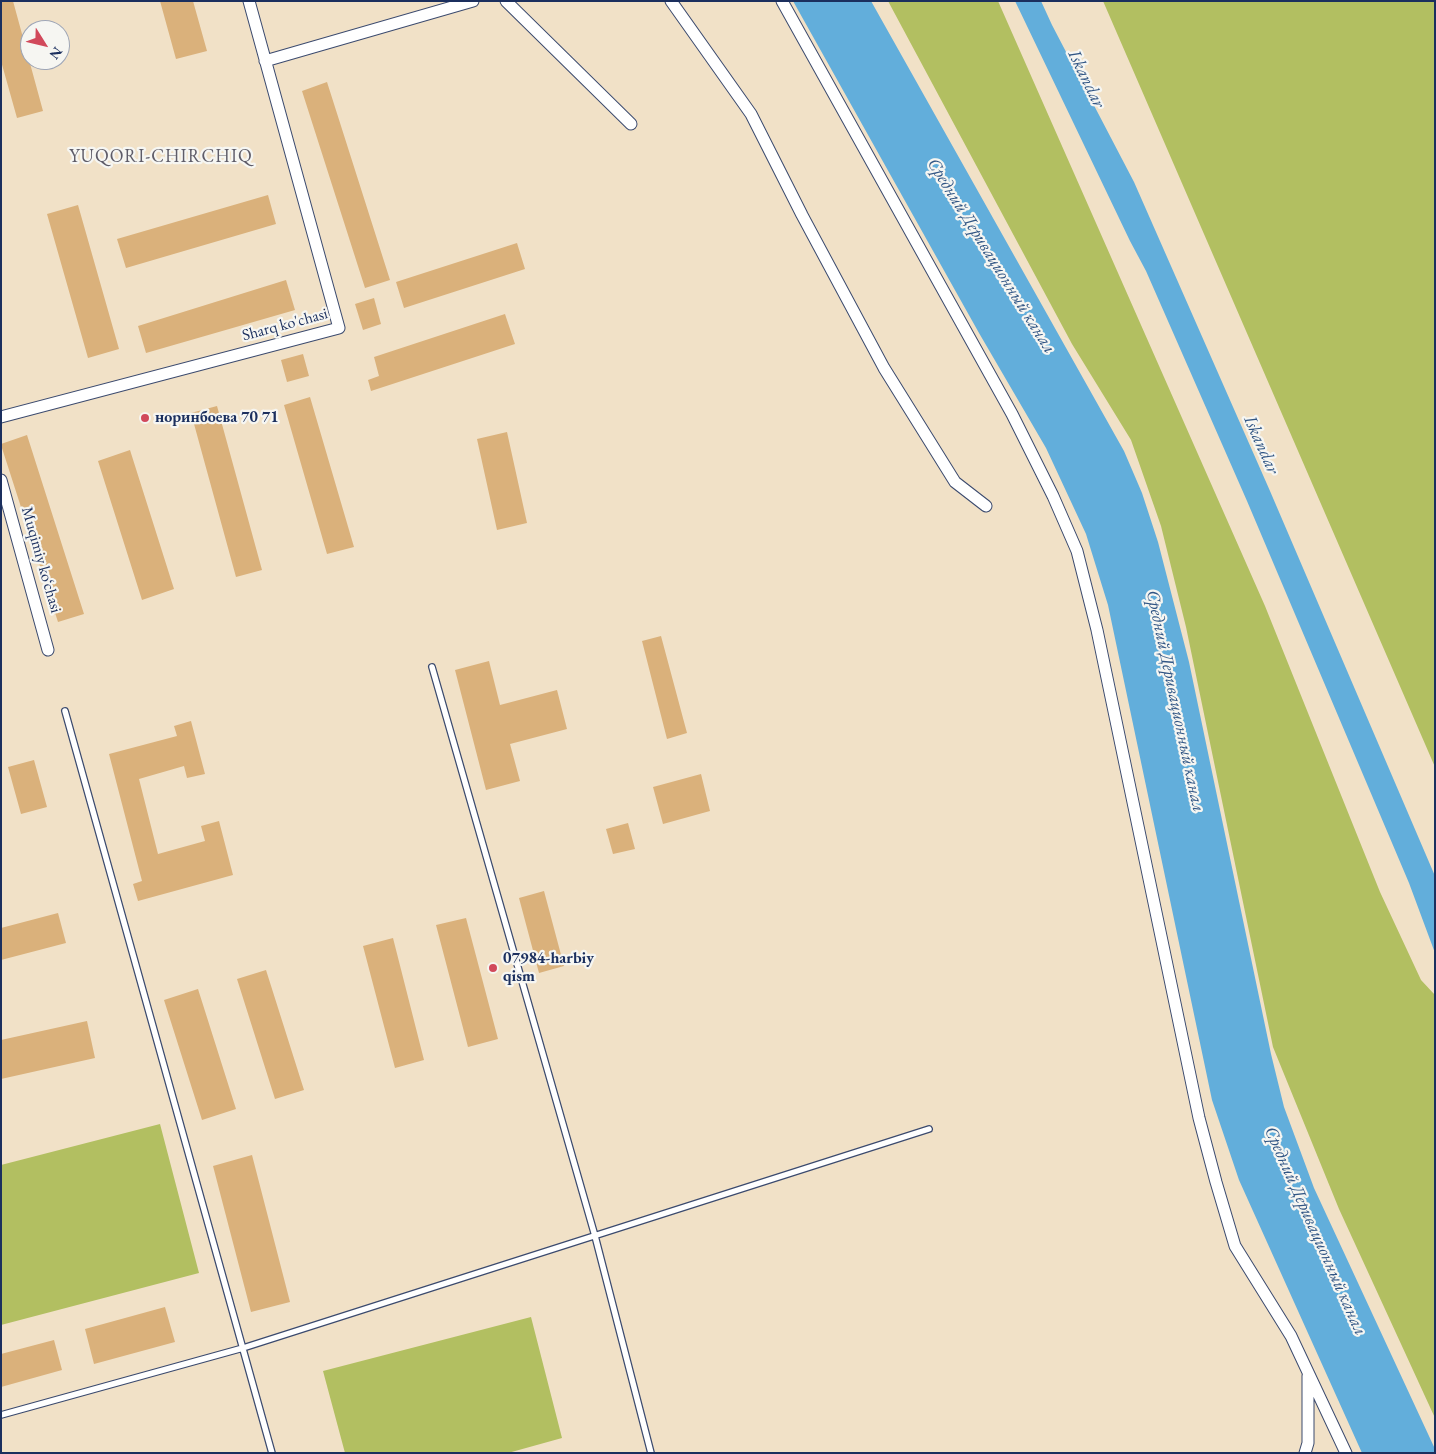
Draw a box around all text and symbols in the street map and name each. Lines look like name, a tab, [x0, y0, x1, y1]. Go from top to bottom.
north arrow	[20, 20, 70, 70]
text: N	[46, 43, 67, 63]
water label: Iskandar	[1063, 46, 1109, 112]
district label: YUQORI-CHIRCHIQ	[67, 146, 255, 168]
water label: Средний Деривационный канал	[922, 154, 1060, 358]
street label: Sharq ko'chasi	[240, 304, 330, 346]
place label: норинбоева 70 71	[155, 408, 279, 428]
marker: норинбоева 70 71	[139, 412, 151, 424]
water label: Iskandar	[1239, 412, 1283, 478]
street label: Muqimiy ko‘chasi	[17, 505, 65, 615]
water label: Средний Деривационный канал	[1141, 588, 1209, 814]
place label: 07984-harbiy qism	[503, 949, 594, 987]
marker: 07984-harbiy qism	[487, 962, 499, 974]
water label: Средний Деривационный канал	[1259, 1123, 1371, 1339]

